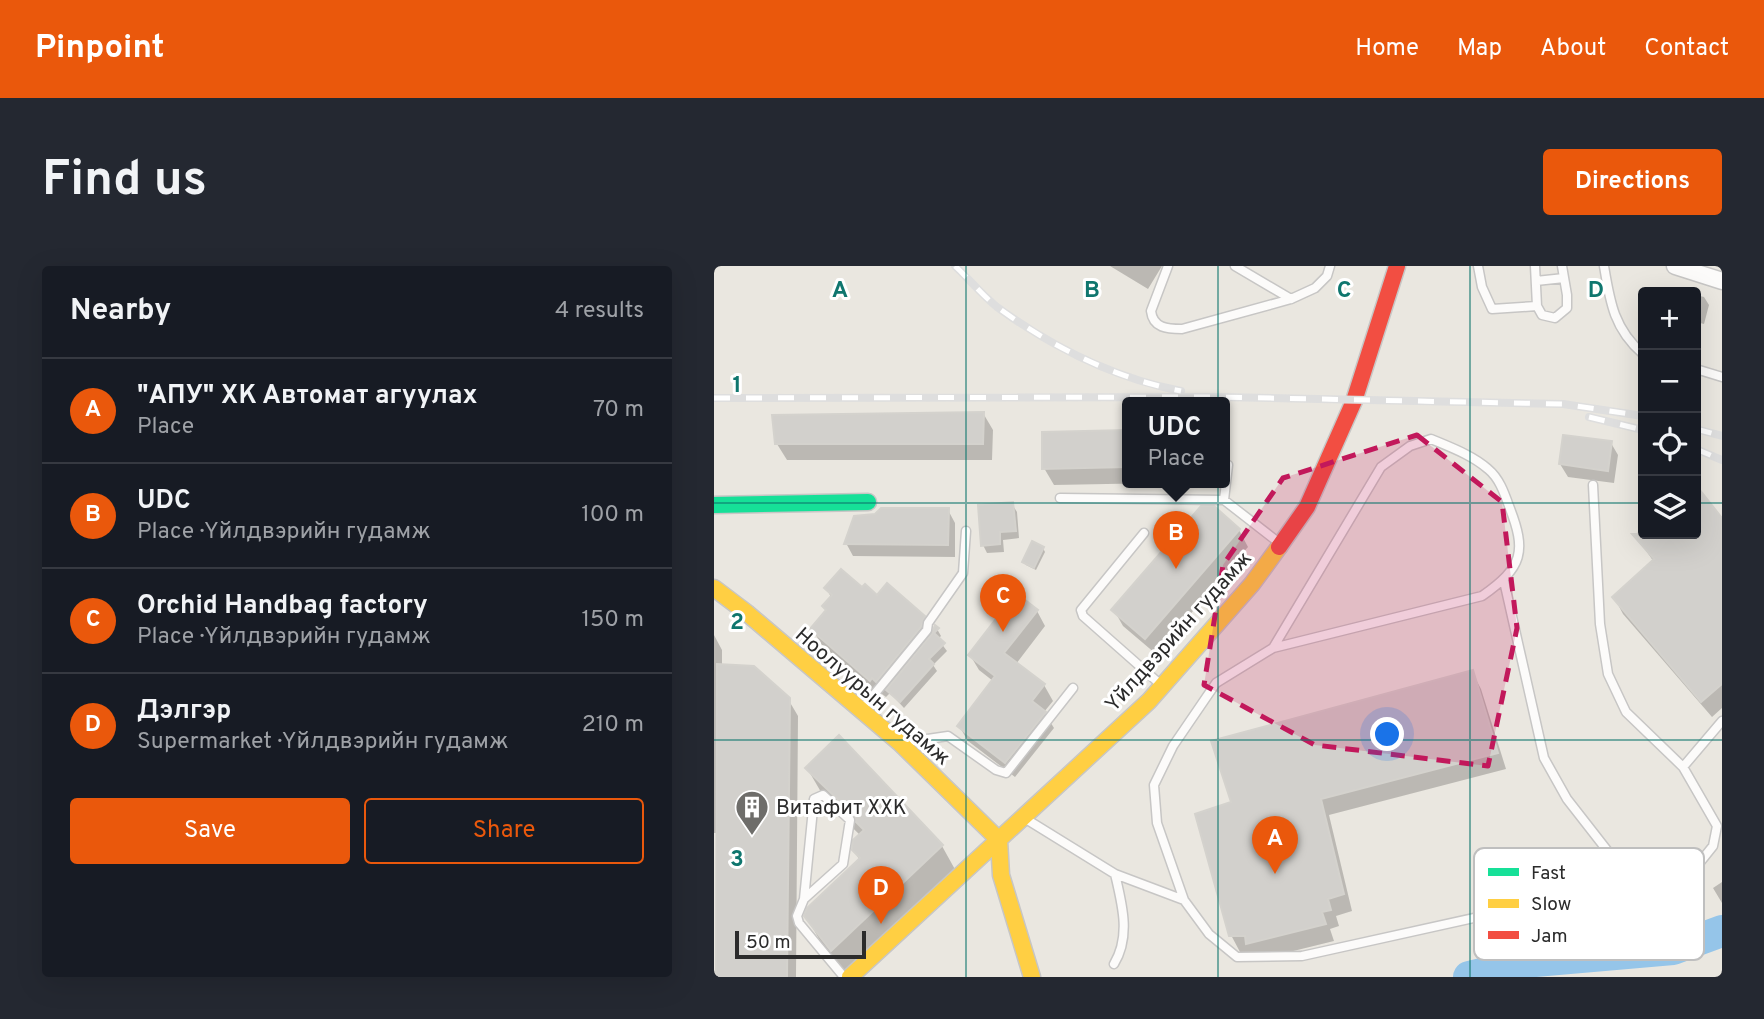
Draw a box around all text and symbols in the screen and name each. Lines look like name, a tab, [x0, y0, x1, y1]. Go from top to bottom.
text: Pinpoint	[35, 28, 164, 70]
text: Home	[1355, 34, 1419, 64]
text: Map	[1457, 34, 1502, 64]
text: About	[1540, 34, 1606, 64]
text: Contact	[1644, 34, 1729, 64]
button: Directions	[1543, 149, 1722, 215]
text: Find us	[42, 151, 207, 213]
text: A	[832, 277, 848, 306]
text: B	[1084, 277, 1100, 306]
text: C	[1337, 277, 1351, 306]
text: D	[1588, 277, 1604, 306]
map controls	[1638, 287, 1701, 539]
button: +	[1638, 287, 1701, 350]
text: Nearby	[70, 293, 171, 330]
text: 4 results	[555, 297, 644, 326]
button: −	[1638, 350, 1701, 413]
text: 1	[732, 372, 742, 401]
text: "АПУ" ХК Автомат агуулах	[137, 380, 478, 413]
text: A	[85, 396, 101, 425]
text: 70 m	[593, 396, 644, 425]
popup	[1122, 397, 1230, 488]
text: UDC	[1147, 412, 1201, 445]
text: Place	[137, 413, 194, 442]
button: locate	[1638, 413, 1701, 476]
text: Place	[1147, 445, 1205, 474]
button: layers	[1638, 476, 1701, 539]
text: UDC	[137, 485, 191, 518]
text: B	[85, 501, 101, 530]
text: 100 m	[581, 501, 644, 530]
pin: B	[1153, 511, 1199, 569]
text: Place · Yйлдвэрийн гудамж	[137, 518, 431, 547]
street label: Yйлдвэрийн гудамж	[1100, 546, 1259, 718]
pin: C	[980, 574, 1026, 632]
text: Orchid Handbag factory	[137, 590, 428, 623]
text: C	[86, 606, 100, 635]
text: 150 m	[582, 606, 644, 635]
text: 2	[730, 609, 744, 638]
street label: Ноолуурын гудамж	[789, 622, 955, 772]
text: Place · Yйлдвэрийн гудамж	[137, 623, 431, 652]
text: Дэлгэр	[137, 695, 231, 728]
text: D	[85, 711, 101, 740]
text: 210 m	[582, 711, 644, 740]
your location	[1370, 717, 1404, 751]
text: Supermarket · Yйлдвэрийн гудамж	[137, 728, 509, 757]
building icon: Витафит ХХК	[733, 788, 771, 837]
place label: Витафит ХХК	[776, 795, 907, 822]
button: Save	[70, 798, 350, 864]
button: Share	[364, 798, 644, 864]
pin: A	[1252, 816, 1298, 874]
text: 3	[730, 846, 744, 875]
legend	[1474, 848, 1704, 960]
text: Fast	[1531, 862, 1566, 886]
pin: D	[858, 866, 904, 924]
text: Slow	[1531, 893, 1571, 917]
text: Jam	[1531, 925, 1568, 949]
scale bar	[735, 928, 866, 960]
text: 50 m	[746, 931, 791, 955]

